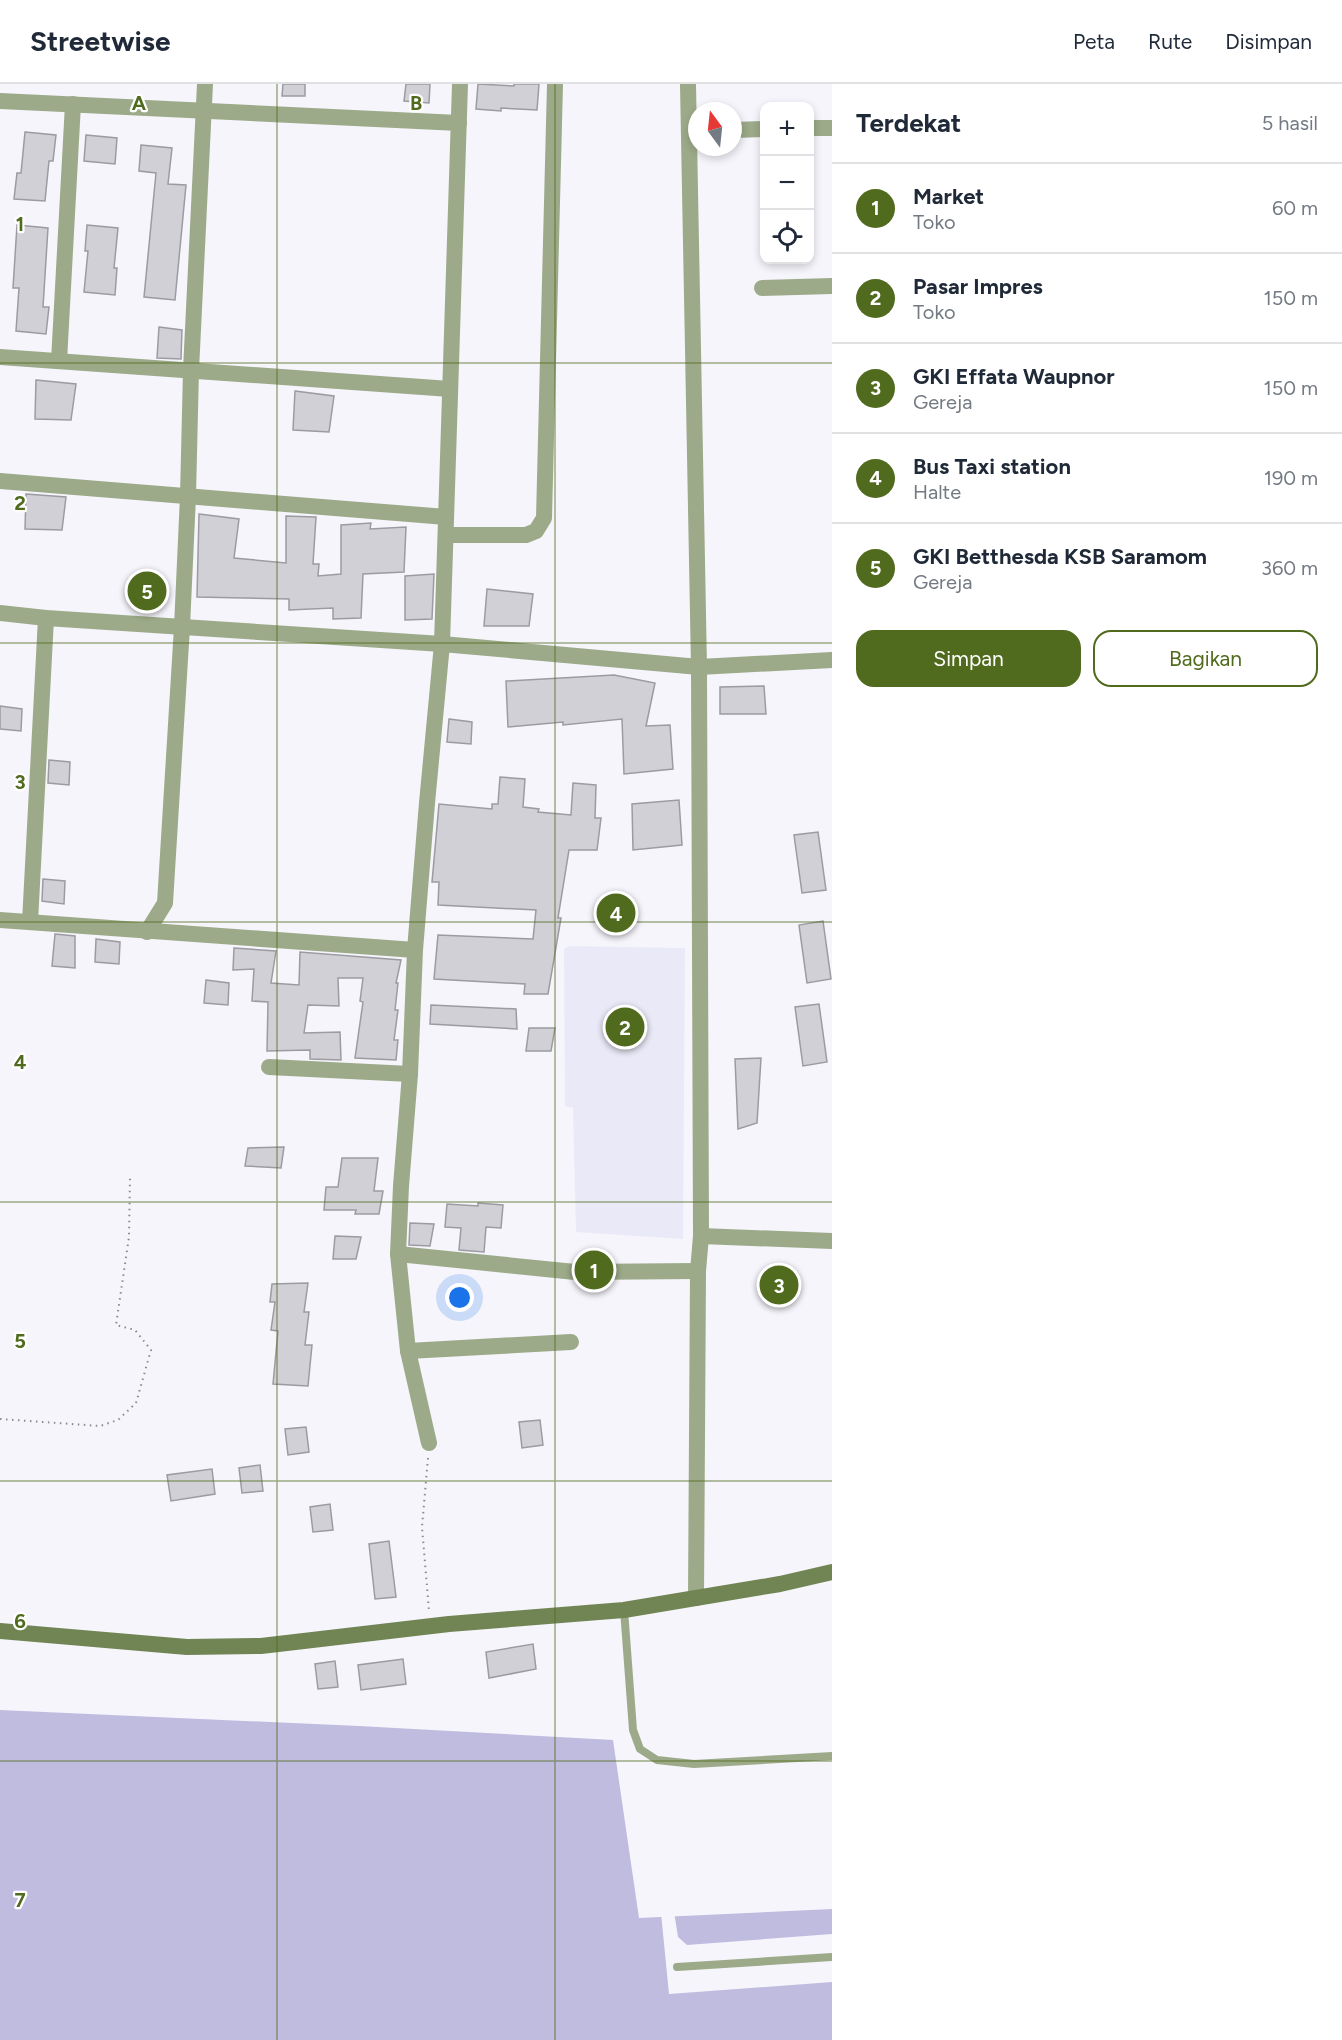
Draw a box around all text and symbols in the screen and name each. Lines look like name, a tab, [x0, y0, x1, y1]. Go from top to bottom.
text: Streetwise	[30, 24, 170, 58]
text: Peta	[1073, 29, 1115, 54]
text: Rute	[1148, 29, 1192, 54]
text: Disimpan	[1225, 29, 1312, 54]
text: A	[132, 91, 147, 115]
text: B	[410, 91, 422, 115]
north arrow	[688, 102, 742, 156]
map controls	[760, 102, 814, 264]
button: +	[760, 102, 814, 156]
text: Terdekat	[856, 107, 961, 139]
text: 5 hasil	[1262, 111, 1318, 135]
button: −	[760, 156, 814, 210]
text: Market	[913, 183, 984, 210]
text: 1	[871, 196, 880, 220]
text: 60 m	[1272, 196, 1318, 220]
button: locate	[760, 210, 814, 264]
text: Toko	[913, 210, 956, 234]
text: 1	[16, 212, 24, 236]
text: Pasar Impres	[913, 273, 1043, 300]
text: 2	[870, 286, 881, 310]
text: 150 m	[1263, 286, 1318, 310]
text: Toko	[913, 300, 956, 324]
text: GKI Effata Waupnor	[913, 363, 1115, 390]
text: 3	[870, 376, 881, 400]
text: 150 m	[1263, 376, 1318, 400]
text: Gereja	[913, 390, 972, 414]
text: Bus Taxi station	[913, 453, 1071, 480]
text: 4	[869, 466, 882, 490]
text: 190 m	[1264, 466, 1318, 490]
text: Halte	[913, 480, 961, 504]
text: 2	[14, 491, 26, 515]
text: GKI Betthesda KSB Saramom	[913, 543, 1207, 570]
text: 5	[870, 556, 881, 580]
text: 360 m	[1261, 556, 1318, 580]
pin: 5	[128, 568, 166, 614]
text: Gereja	[913, 570, 972, 594]
button: Simpan	[856, 630, 1081, 687]
button: Bagikan	[1093, 630, 1318, 687]
text: 3	[14, 770, 26, 794]
pin: 4	[596, 890, 636, 936]
pin: 2	[606, 1004, 644, 1050]
text: 4	[14, 1050, 27, 1074]
pin: 1	[574, 1248, 614, 1292]
pin: 3	[760, 1262, 798, 1308]
your location	[445, 1283, 474, 1312]
text: 5	[14, 1329, 26, 1353]
text: 6	[14, 1609, 26, 1633]
text: 7	[14, 1888, 26, 1912]

